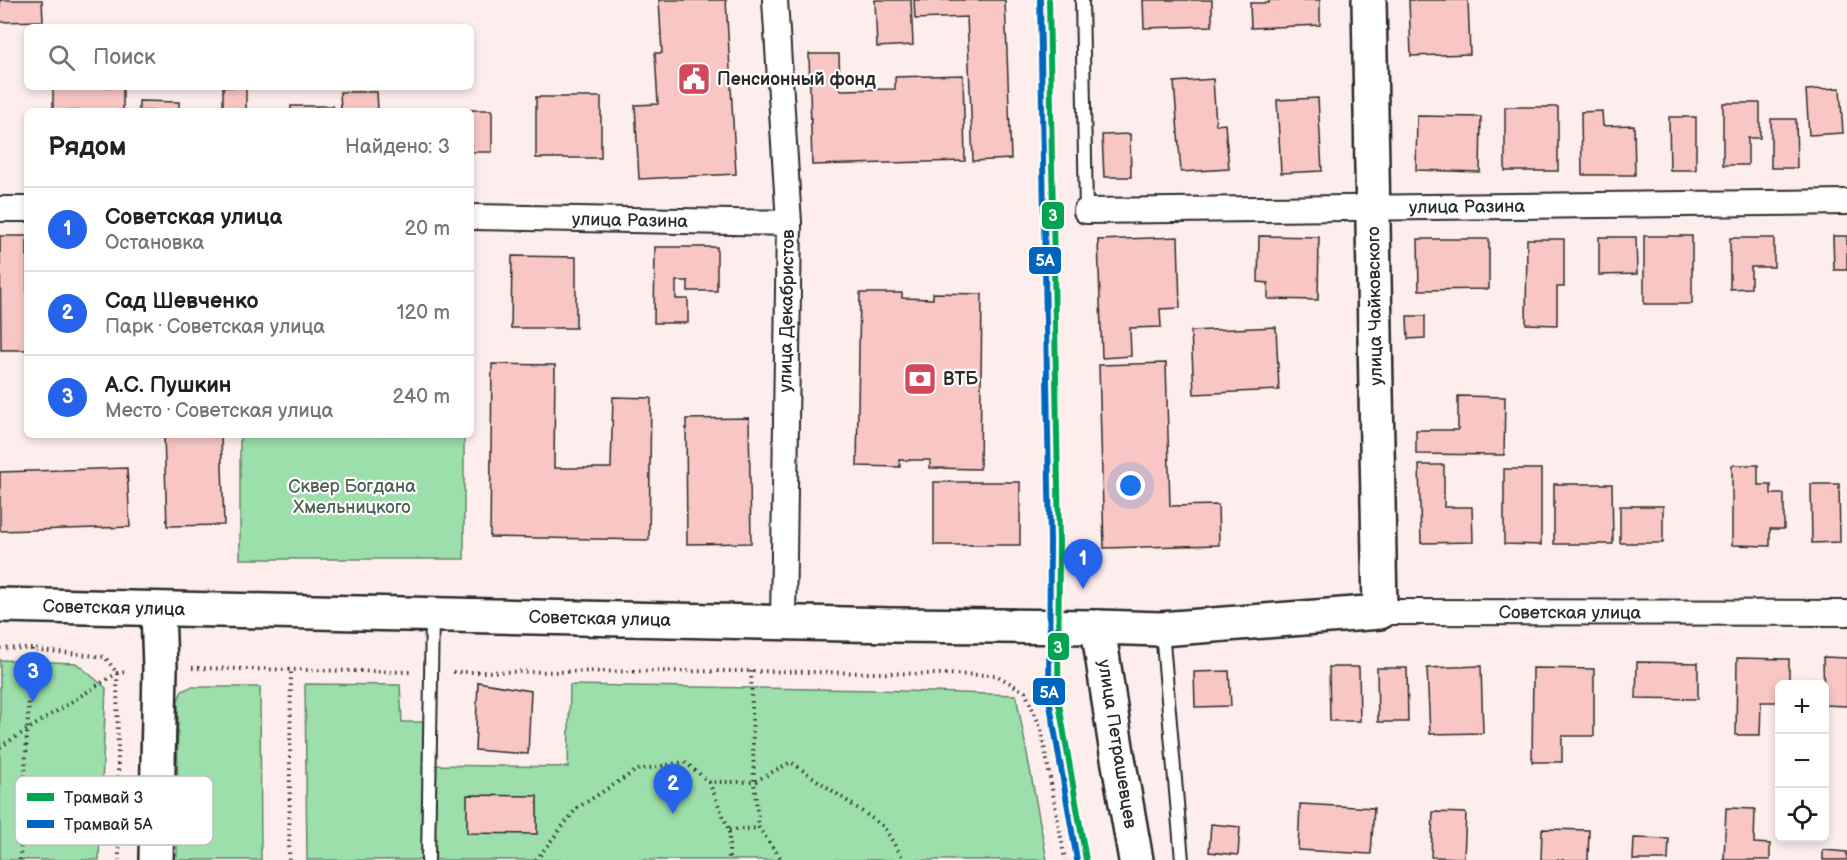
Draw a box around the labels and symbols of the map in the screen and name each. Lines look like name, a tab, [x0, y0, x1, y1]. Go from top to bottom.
public building icon: Пенсионный фонд	[676, 61, 712, 97]
place label: Пенсионный фонд	[717, 69, 876, 90]
street label: улица Разина	[1409, 195, 1526, 218]
line badge: 3	[1041, 201, 1065, 230]
text: 3	[1048, 207, 1058, 226]
street label: улица Разина	[572, 208, 689, 232]
street label: улица Чайковского	[1363, 226, 1387, 386]
street label: улица Декабристов	[775, 229, 799, 393]
line badge: 5А	[1028, 246, 1062, 275]
text: 5А	[1035, 252, 1056, 271]
bank icon: ВТБ	[902, 361, 938, 397]
place label: ВТБ	[943, 369, 978, 390]
your location	[1116, 471, 1145, 500]
park label: Сквер Богдана Хмельницкого	[288, 476, 416, 518]
pin: 1	[1064, 540, 1102, 589]
street label: Советская улица	[42, 595, 186, 620]
street label: Советская улица	[1499, 602, 1642, 623]
street label: Советская улица	[528, 606, 672, 631]
line badge: 3	[1047, 632, 1070, 661]
text: 3	[1053, 639, 1063, 658]
pin: 3	[14, 652, 52, 702]
street label: улица Петрашевцев	[1093, 658, 1141, 831]
line badge: 5А	[1032, 677, 1066, 706]
text: 5А	[1039, 684, 1060, 703]
pin: 2	[654, 764, 692, 814]
legend	[15, 776, 213, 845]
text: Трамвай 3	[64, 789, 144, 808]
text: Трамвай 5А	[64, 816, 153, 835]

